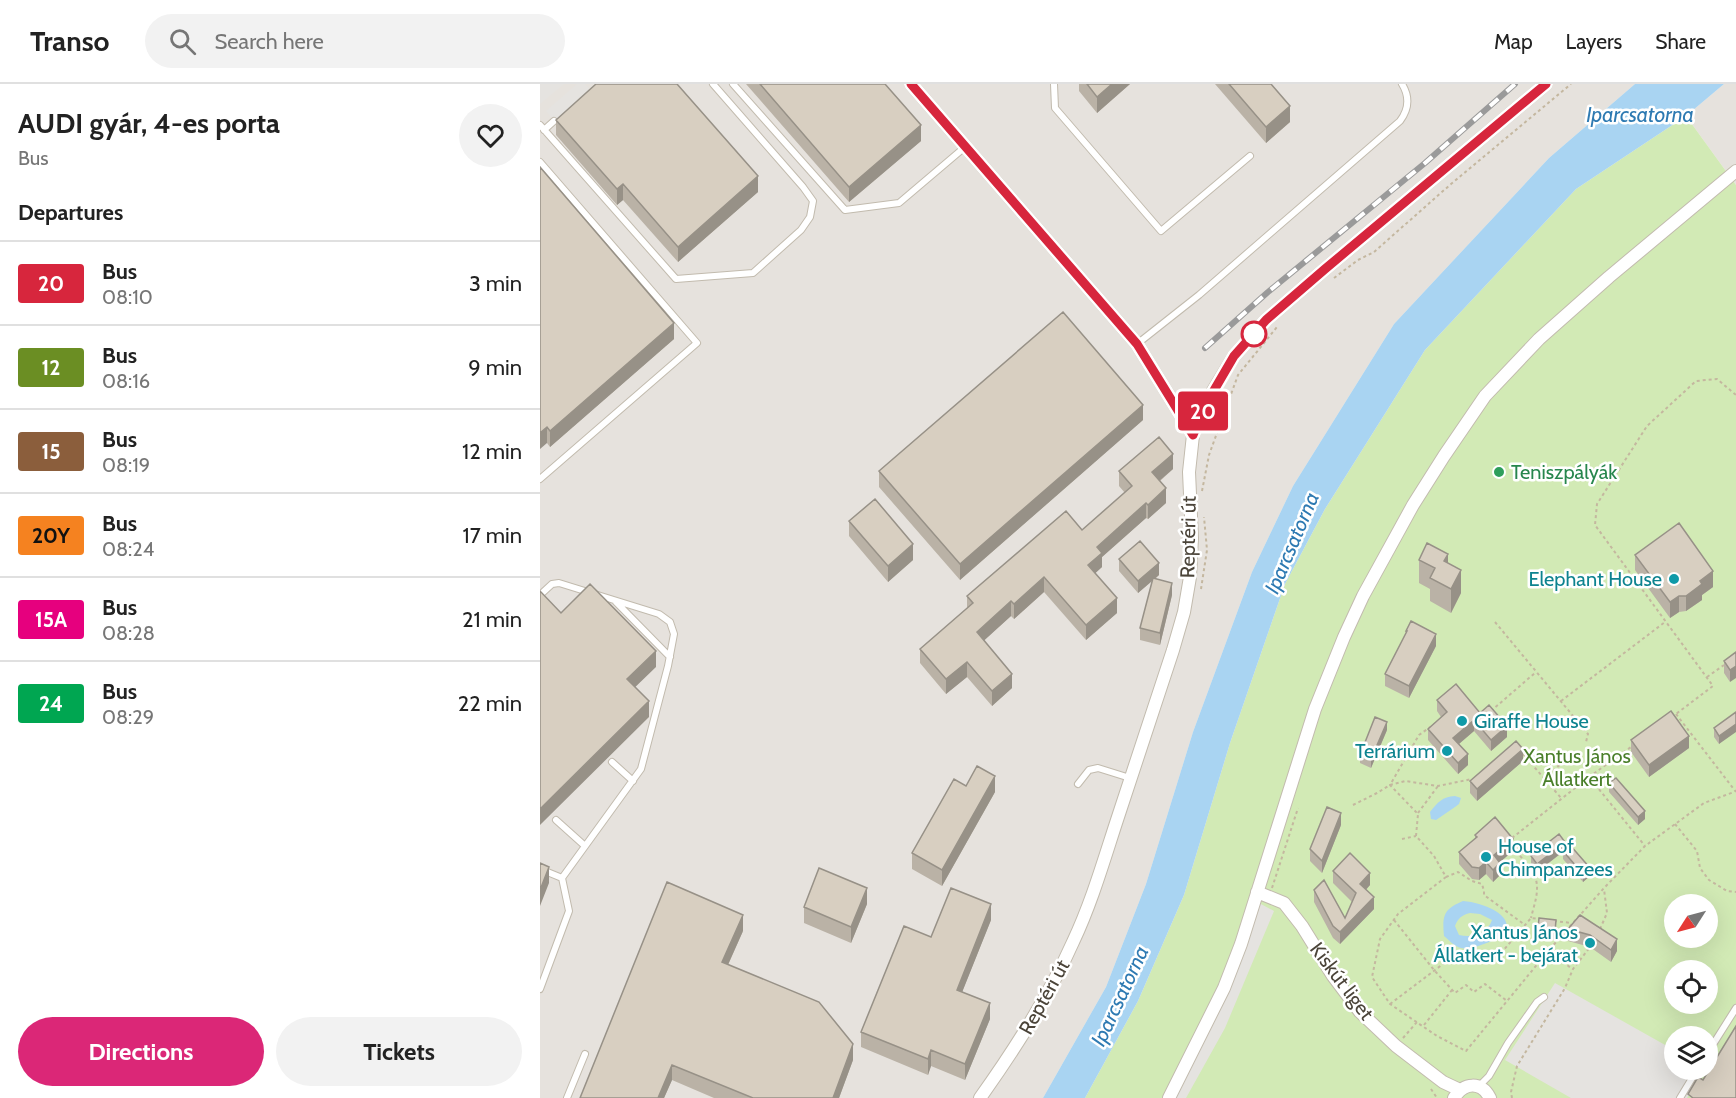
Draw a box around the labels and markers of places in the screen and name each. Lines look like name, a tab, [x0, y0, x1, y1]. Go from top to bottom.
unlabelled marker	[1241, 321, 1267, 347]
place label: Teniszpályák	[1511, 460, 1617, 484]
marker: Teniszpályák	[1492, 465, 1506, 479]
place label: Elephant House	[1528, 567, 1662, 591]
marker: Elephant House	[1667, 572, 1681, 586]
place label: Giraffe House	[1474, 709, 1589, 733]
marker: Giraffe House	[1455, 714, 1469, 728]
place label: Terrárium	[1355, 739, 1435, 763]
marker: Terrárium	[1440, 744, 1454, 758]
place label: House of Chimpanzees	[1498, 834, 1613, 881]
marker: House of Chimpanzees	[1479, 850, 1493, 864]
place label: Xantus János Állatkert - bejárat	[1433, 920, 1578, 967]
marker: Xantus János Állatkert - bejárat	[1583, 936, 1597, 950]

